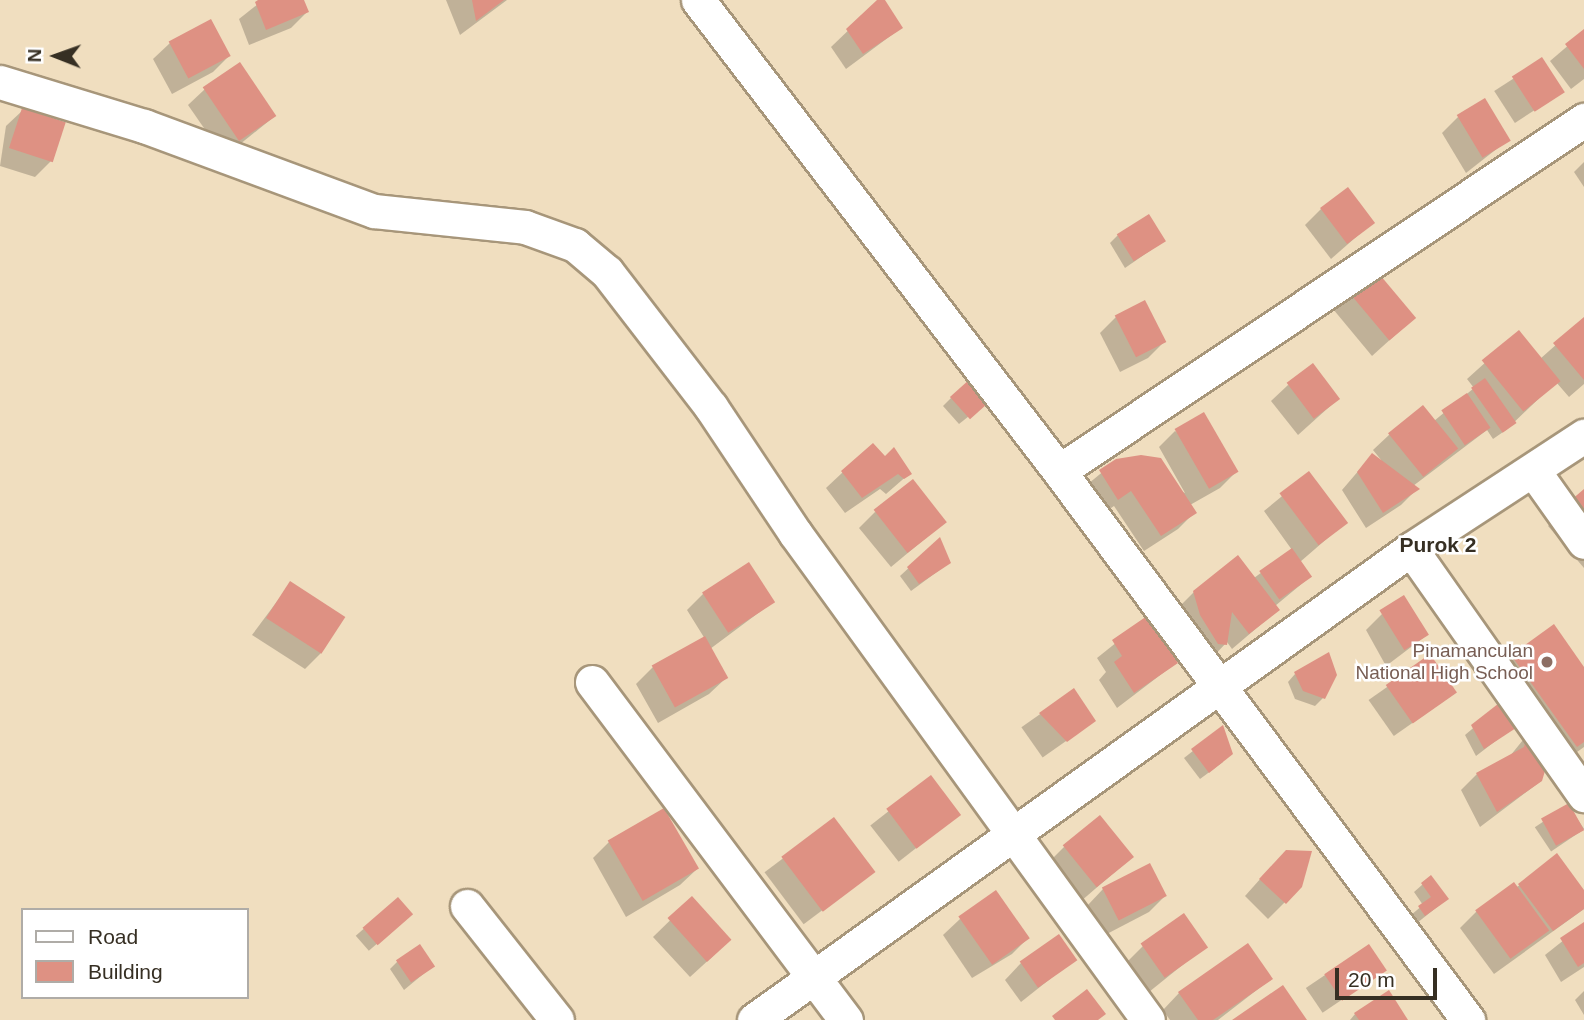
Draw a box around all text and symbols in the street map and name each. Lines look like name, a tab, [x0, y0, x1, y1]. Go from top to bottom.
north arrow	[21, 21, 91, 91]
text: N	[24, 49, 45, 63]
district label: Purok 2	[1399, 532, 1477, 558]
place label: Pinamanculan National High School	[1356, 640, 1533, 684]
marker: Pinamanculan National High School	[1539, 654, 1555, 670]
legend	[21, 908, 248, 999]
text: Road	[88, 925, 138, 948]
scale bar	[1339, 954, 1440, 998]
text: Building	[88, 960, 163, 983]
text: 20 m	[1348, 968, 1395, 991]

